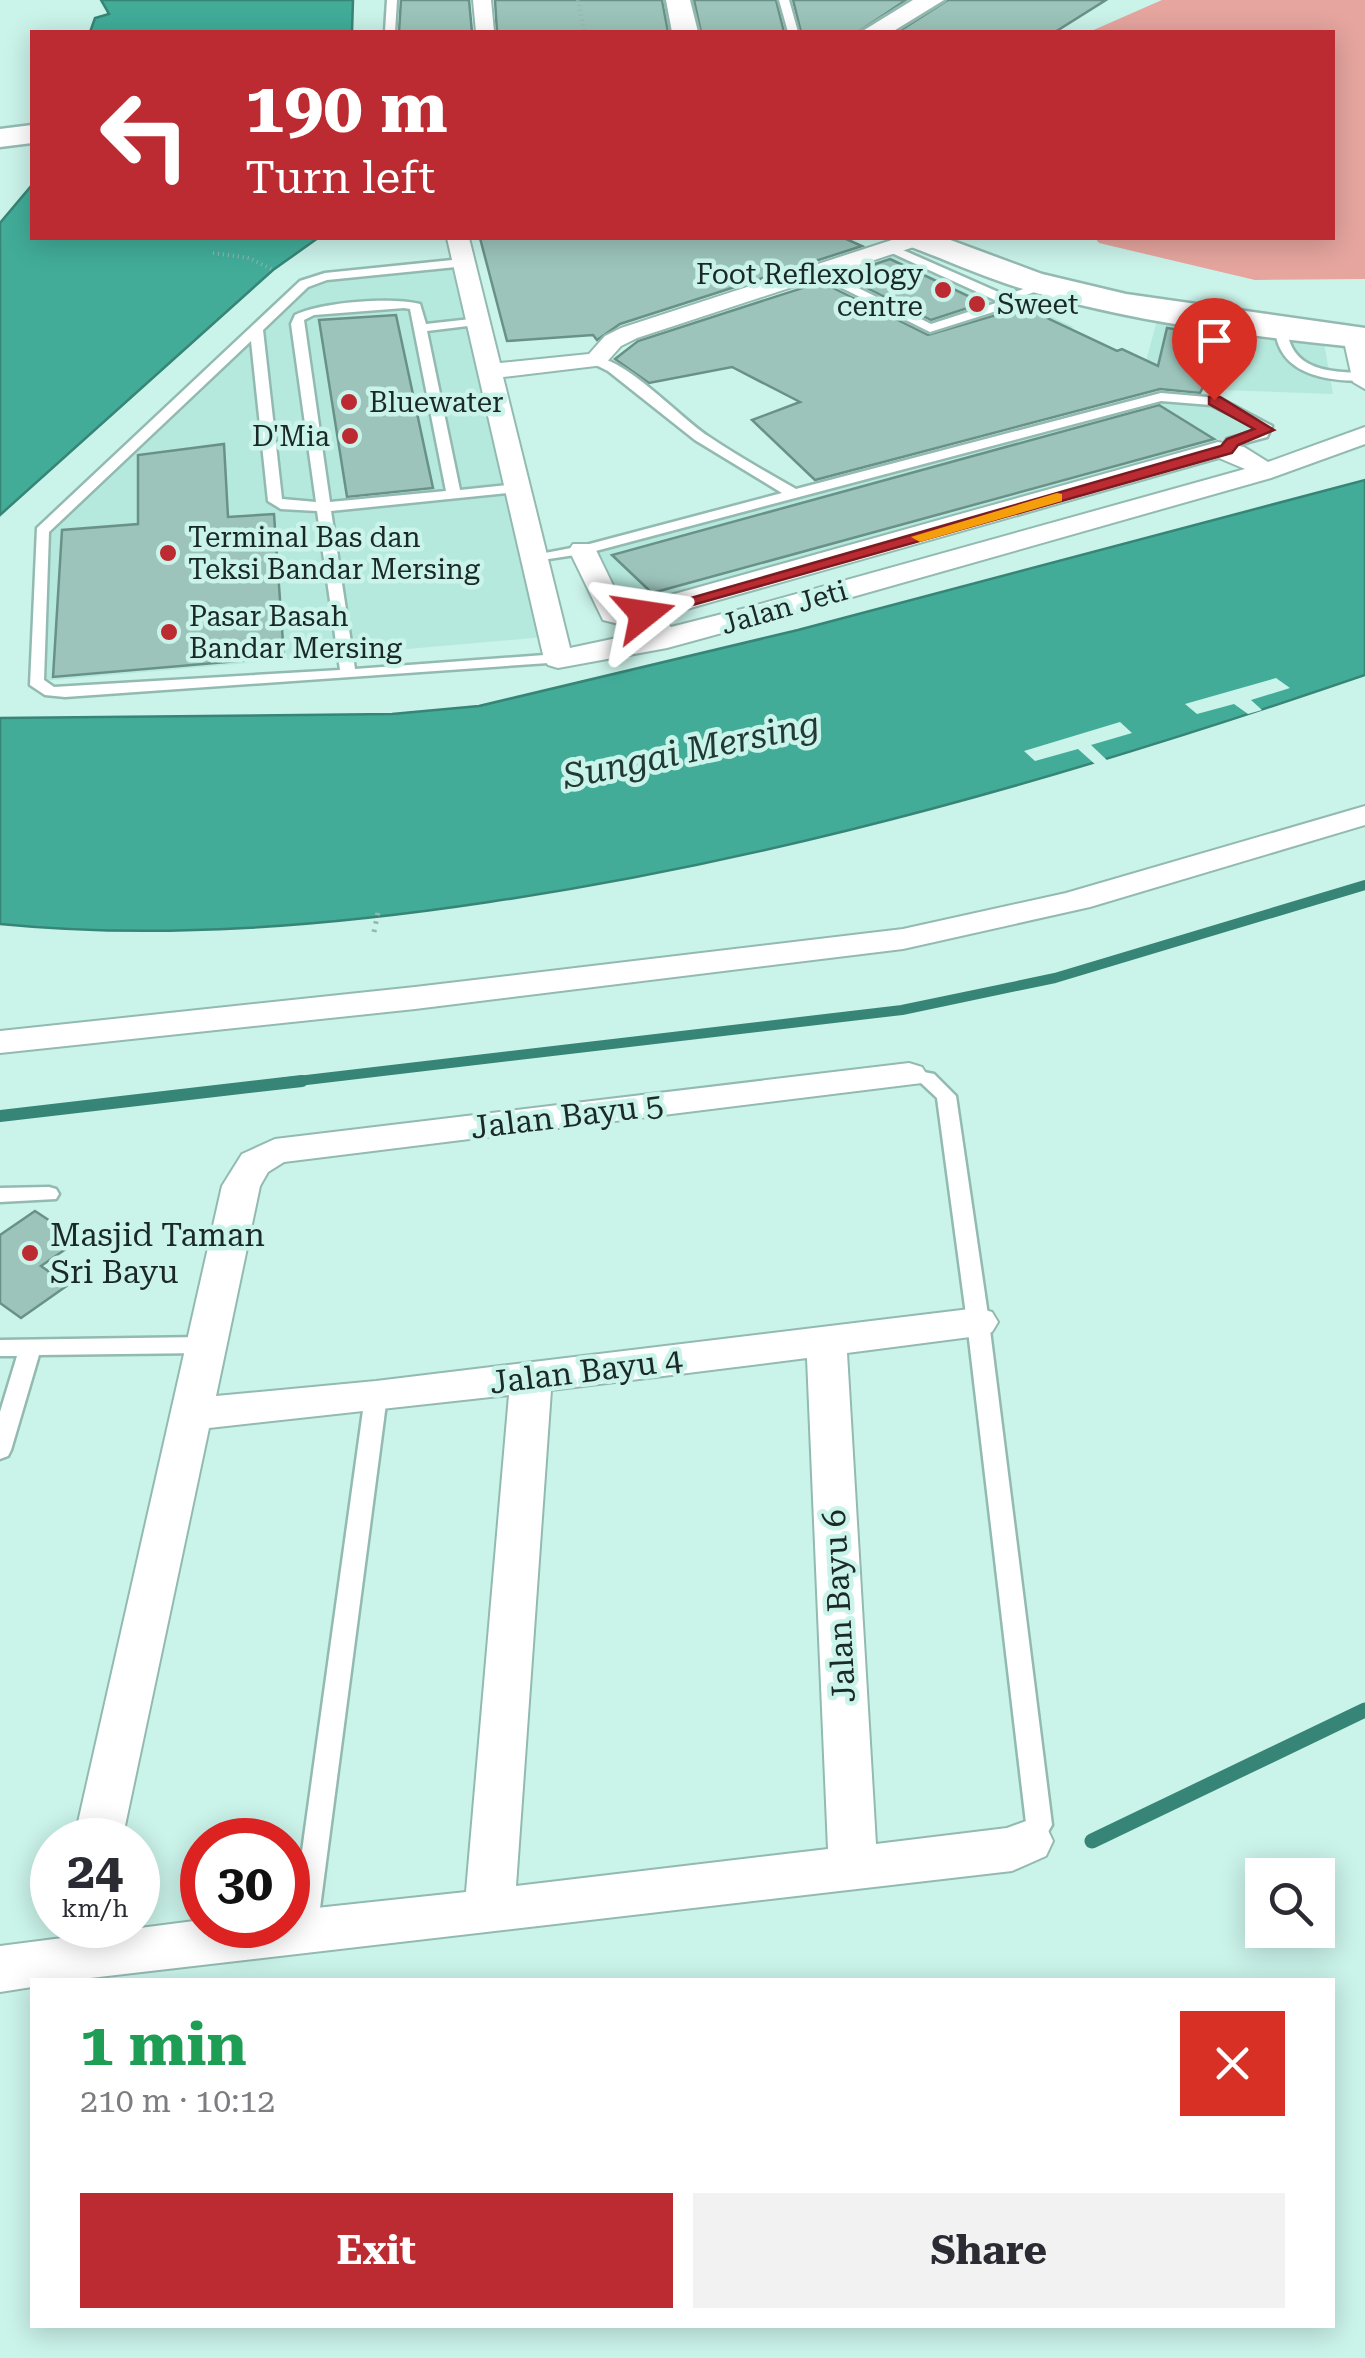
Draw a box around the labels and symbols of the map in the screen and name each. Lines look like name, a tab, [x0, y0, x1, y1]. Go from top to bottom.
place label: Foot Reflexology centre	[696, 258, 923, 323]
marker: Foot Reflexology centre	[932, 279, 954, 301]
place label: Sweet	[997, 288, 1078, 321]
marker: Sweet	[966, 293, 988, 315]
pin	[1172, 298, 1257, 401]
place label: Bluewater	[369, 386, 504, 419]
marker: Bluewater	[338, 391, 360, 413]
place label: D'Mia	[252, 420, 330, 453]
marker: D'Mia	[339, 425, 361, 447]
place label: Terminal Bas dan Teksi Bandar Mersing	[188, 521, 480, 586]
marker: Terminal Bas dan Teksi Bandar Mersing	[157, 542, 179, 564]
position arrow	[592, 562, 696, 666]
street label: Jalan Jeti	[717, 574, 851, 641]
place label: Pasar Basah Bandar Mersing	[189, 600, 402, 665]
marker: Pasar Basah Bandar Mersing	[158, 621, 180, 643]
water label: Sungai Mersing	[558, 703, 823, 798]
street label: Jalan Bayu 5	[469, 1085, 665, 1147]
place label: Masjid Taman Sri Bayu	[50, 1216, 265, 1291]
marker: Masjid Taman Sri Bayu	[19, 1242, 41, 1264]
street label: Jalan Bayu 4	[488, 1340, 684, 1402]
street label: Jalan Bayu 6	[815, 1508, 863, 1704]
speed limit sign: 30	[180, 1818, 310, 1948]

